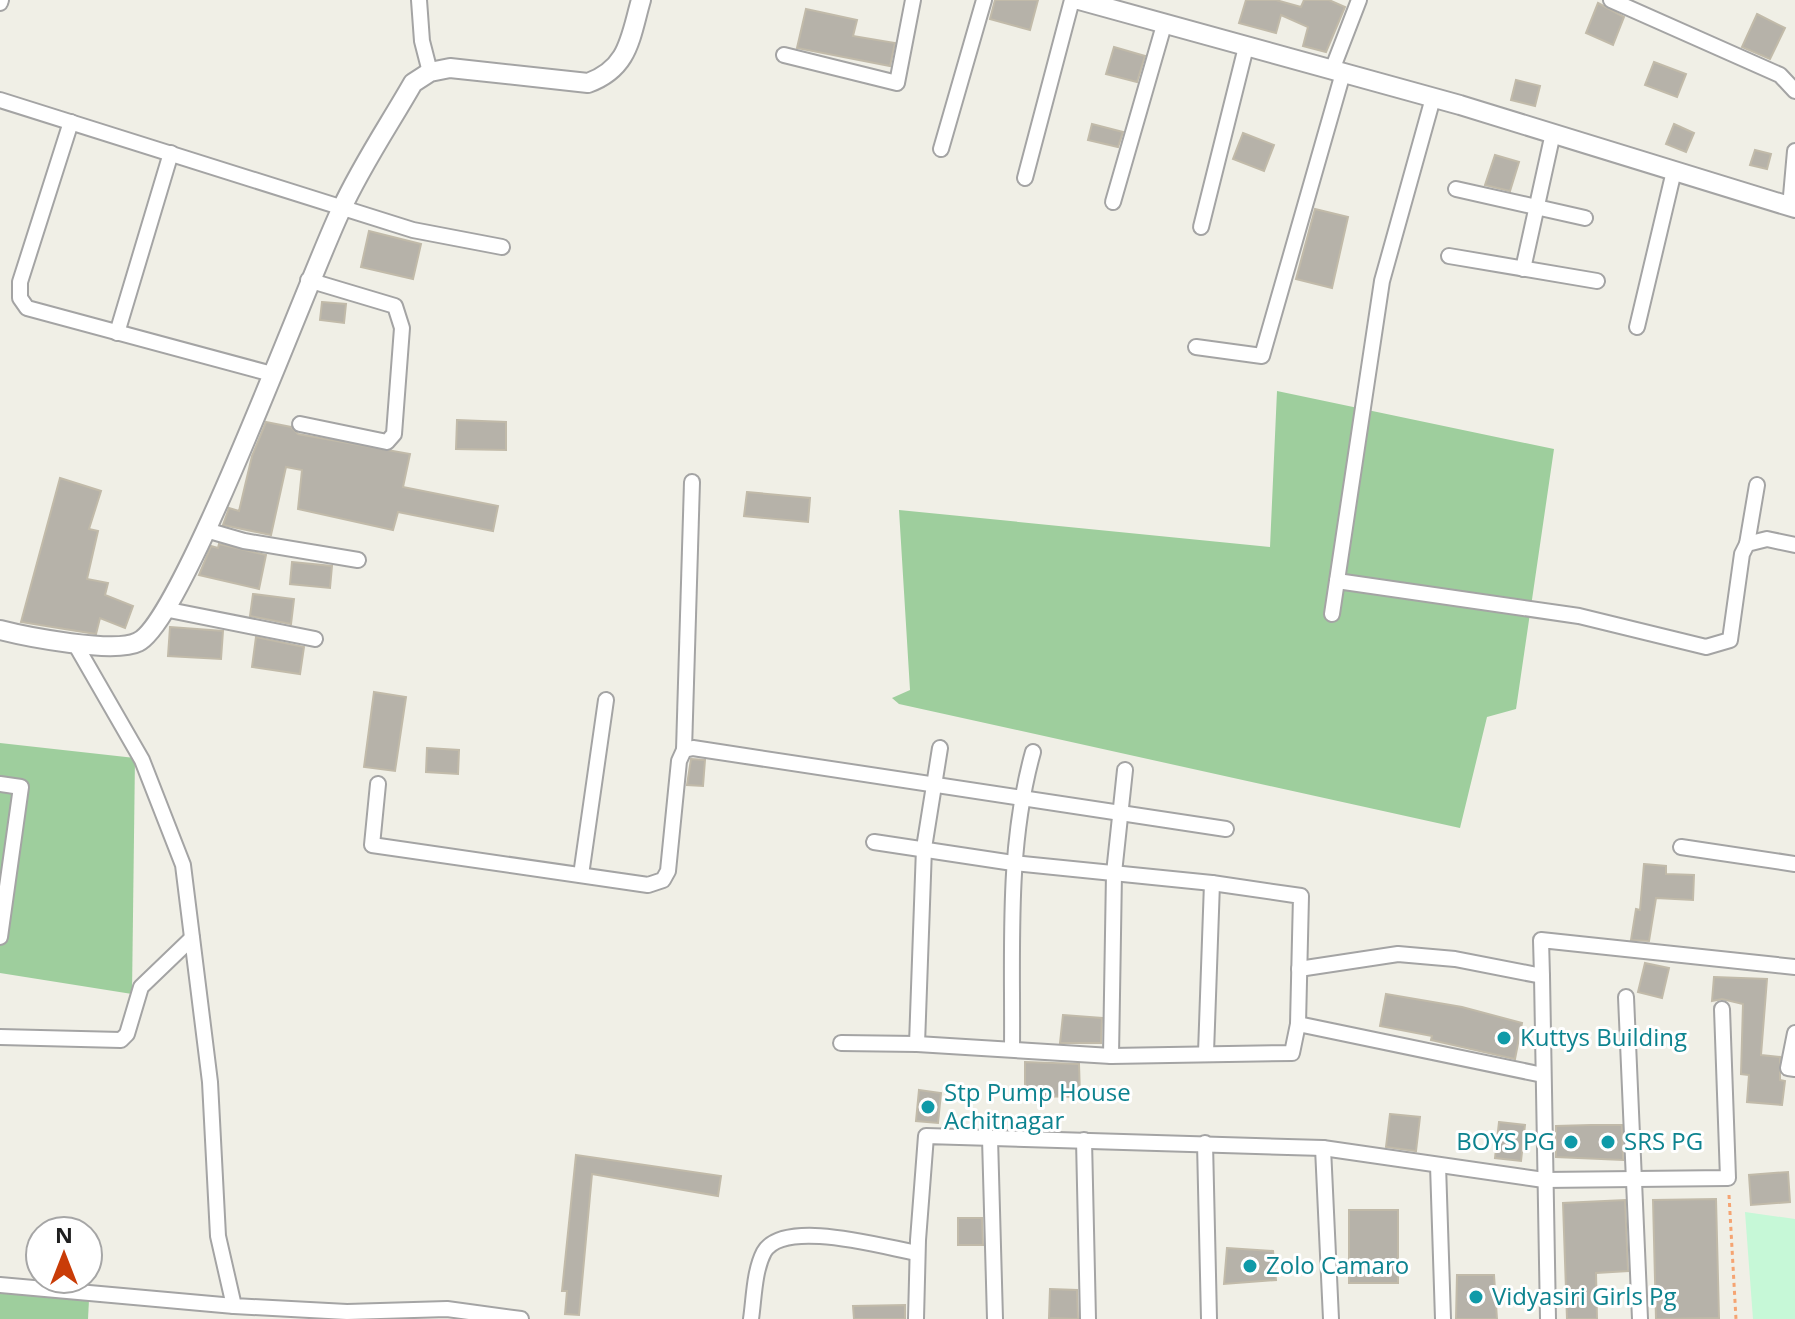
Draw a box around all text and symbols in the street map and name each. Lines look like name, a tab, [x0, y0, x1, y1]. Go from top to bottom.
place label: Kuttys Building	[1520, 1020, 1687, 1053]
marker: Kuttys Building	[1495, 1029, 1513, 1047]
place label: Stp Pump House Achitnagar	[944, 1075, 1131, 1136]
marker: Stp Pump House Achitnagar	[919, 1098, 937, 1116]
place label: BOYS PG	[1456, 1124, 1555, 1157]
place label: SRS PG	[1624, 1124, 1703, 1157]
marker: BOYS PG	[1562, 1133, 1580, 1151]
marker: SRS PG	[1599, 1133, 1617, 1151]
north arrow	[24, 1215, 104, 1295]
text: N	[55, 1219, 73, 1249]
place label: Zolo Camaro	[1266, 1248, 1409, 1281]
marker: Zolo Camaro	[1241, 1257, 1259, 1275]
place label: Vidyasiri Girls Pg	[1492, 1279, 1677, 1312]
marker: Vidyasiri Girls Pg	[1467, 1288, 1485, 1306]

